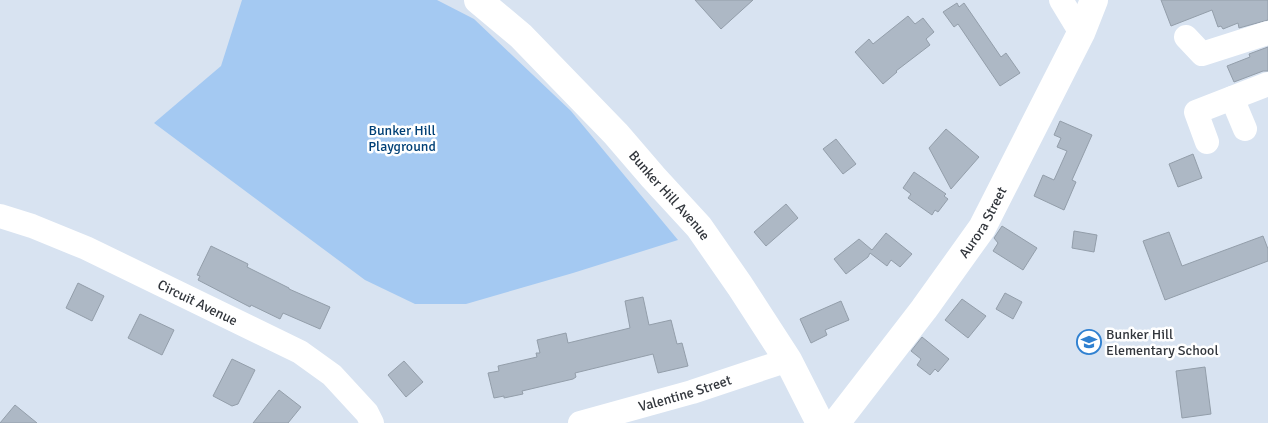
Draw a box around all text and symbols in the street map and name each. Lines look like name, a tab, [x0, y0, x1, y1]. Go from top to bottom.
park label: Bunker Hill Playground	[368, 122, 436, 155]
street label: Bunker Hill Avenue	[625, 147, 713, 243]
street label: Aurora Street	[955, 184, 1011, 261]
street label: Circuit Avenue	[155, 276, 240, 329]
place label: Bunker Hill Elementary School	[1106, 326, 1219, 359]
school or university icon: Bunker Hill Elementary School	[1076, 329, 1102, 355]
street label: Valentine Street	[636, 371, 734, 415]

